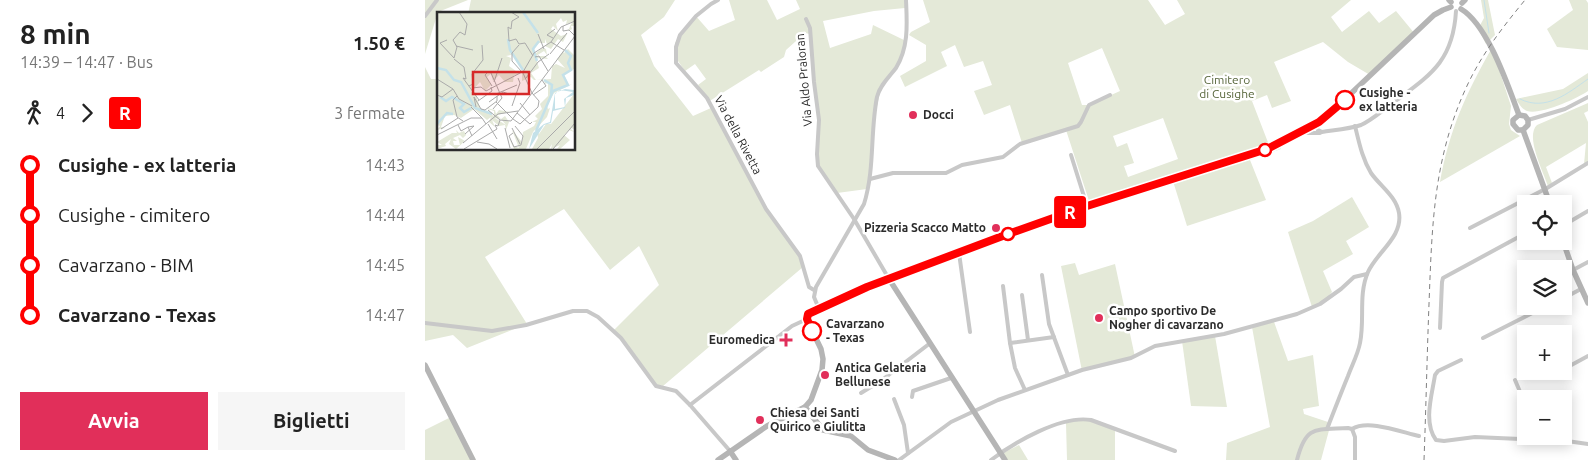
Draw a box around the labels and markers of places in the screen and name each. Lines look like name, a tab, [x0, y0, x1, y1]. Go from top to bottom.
place label: Cusighe - ex latteria	[1359, 86, 1417, 113]
marker: Cusighe - ex latteria	[1335, 90, 1355, 110]
place label: Docci	[923, 108, 954, 121]
marker: Docci	[907, 109, 919, 121]
unlabelled marker	[1258, 143, 1272, 157]
place label: Pizzeria Scacco Matto	[864, 221, 986, 234]
marker: Pizzeria Scacco Matto	[990, 222, 1002, 234]
unlabelled marker	[1001, 227, 1015, 241]
place label: Campo sportivo De Nogher di cavarzano	[1109, 304, 1224, 331]
marker: Campo sportivo De Nogher di cavarzano	[1093, 312, 1105, 324]
place label: Cavarzano - Texas	[826, 317, 885, 344]
marker: Cavarzano - Texas	[802, 321, 822, 341]
place label: Euromedica	[709, 333, 775, 346]
marker: Euromedica	[779, 333, 793, 347]
place label: Antica Gelateria Bellunese	[835, 361, 926, 388]
marker: Antica Gelateria Bellunese	[819, 369, 831, 381]
place label: Chiesa dei Santi Quirico e Giulitta	[770, 406, 866, 433]
marker: Chiesa dei Santi Quirico e Giulitta	[754, 414, 766, 426]

